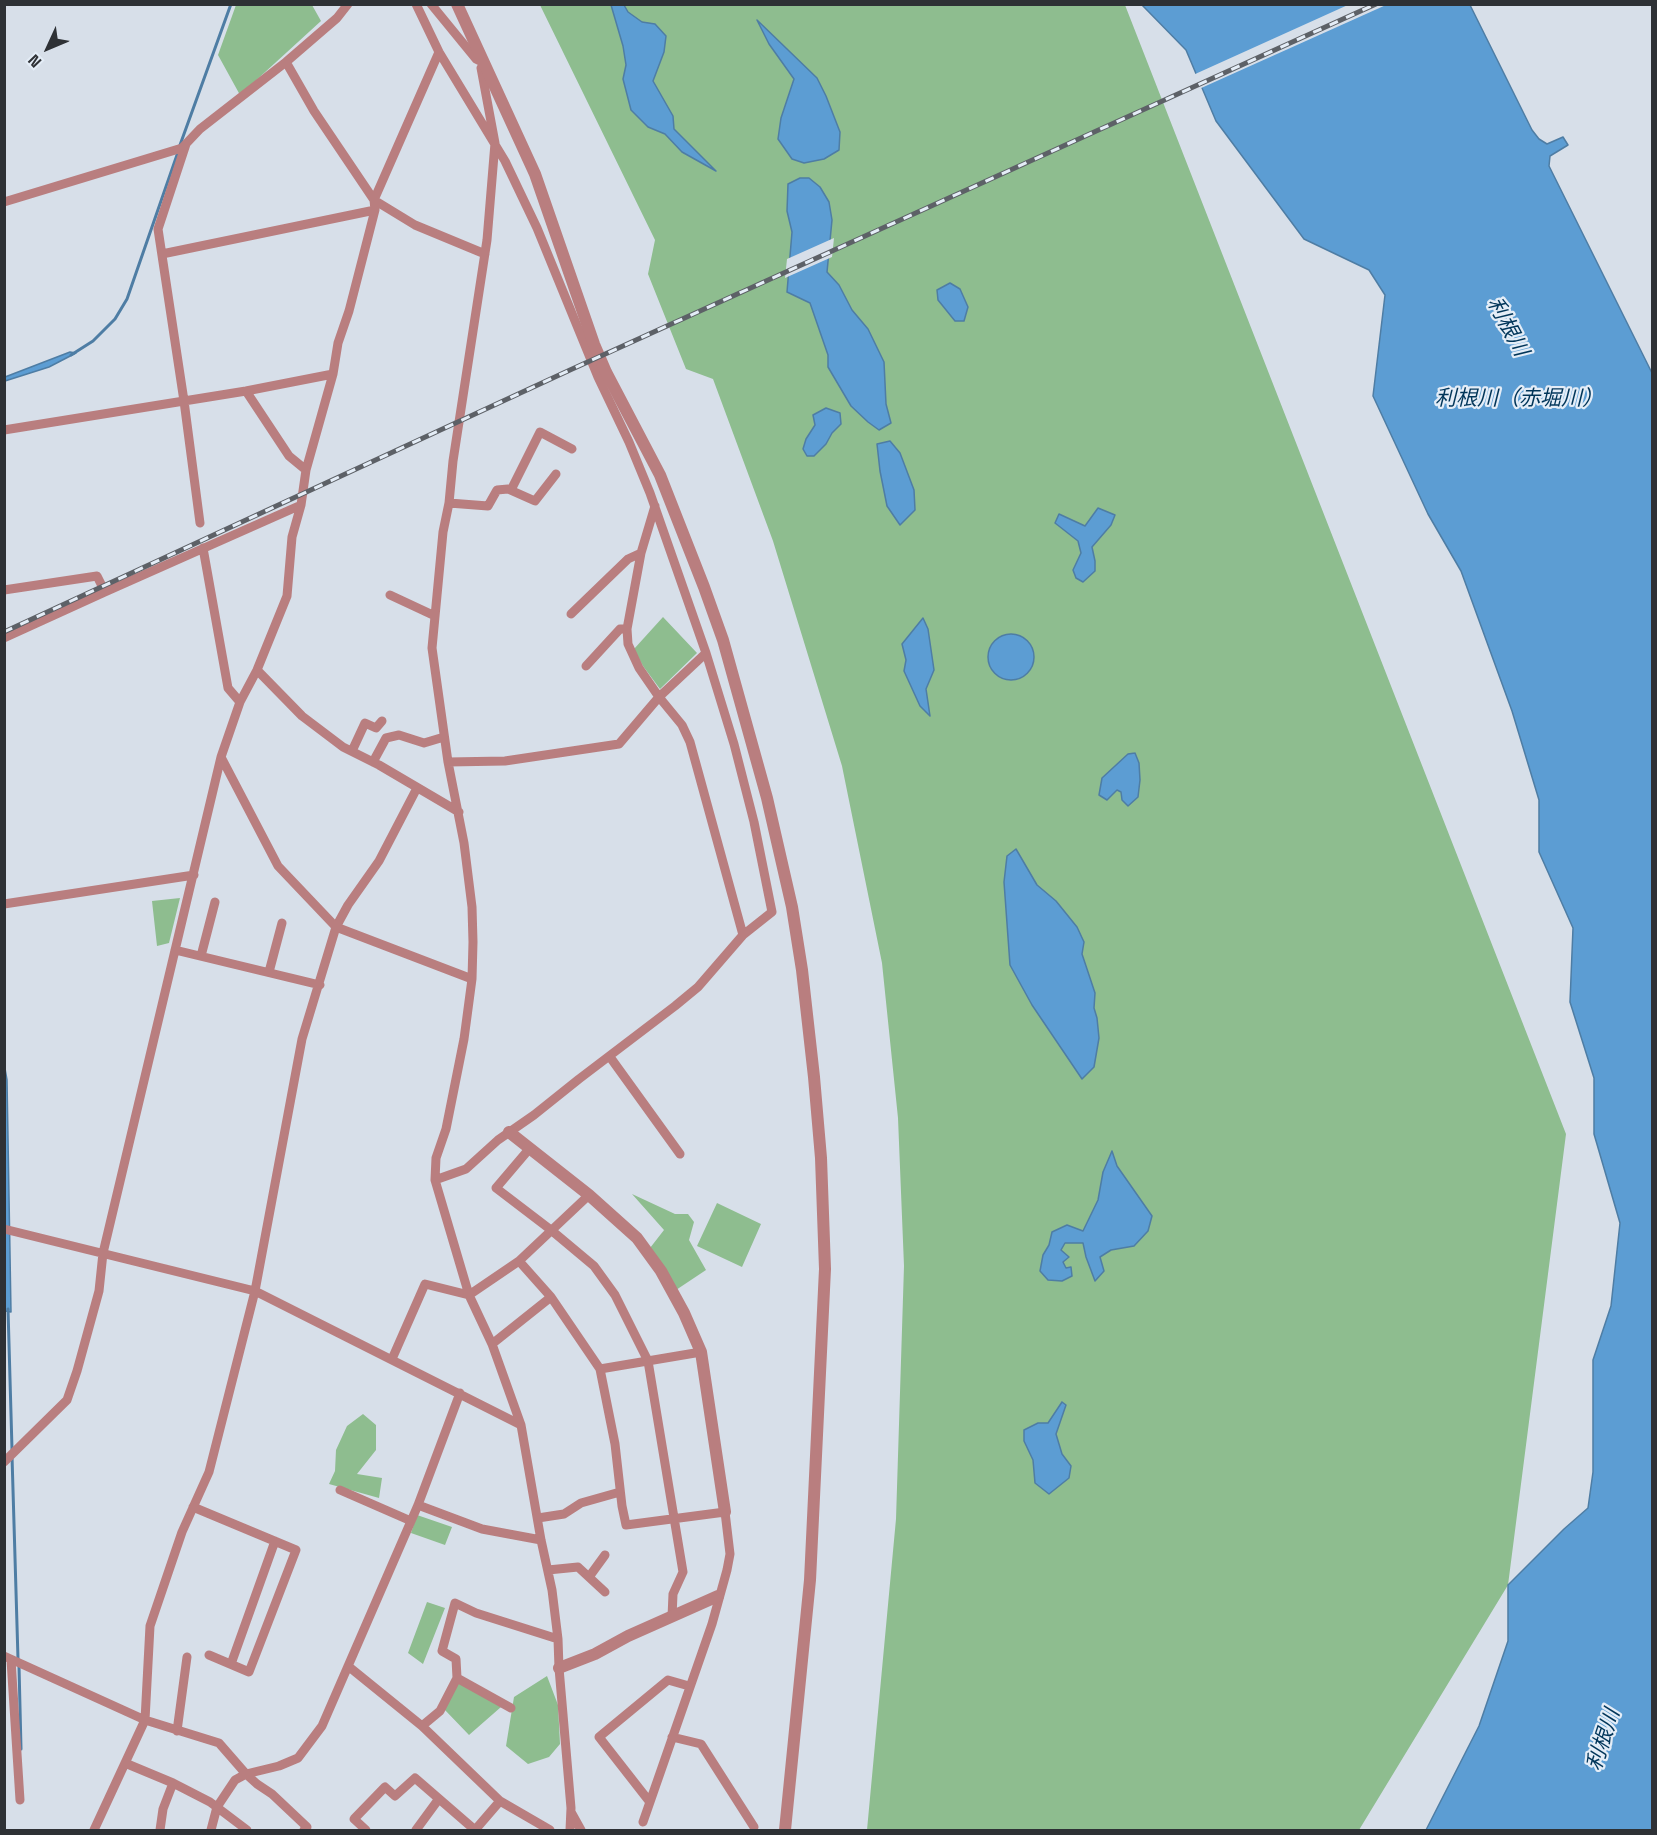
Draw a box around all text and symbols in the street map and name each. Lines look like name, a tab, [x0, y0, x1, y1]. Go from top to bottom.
north arrow	[18, 18, 78, 78]
text: N	[23, 50, 46, 72]
water label: 利根川	[1481, 293, 1533, 361]
water label: 利根川（赤堀川）	[1435, 386, 1603, 412]
water label: 利根川	[1582, 1706, 1626, 1774]

